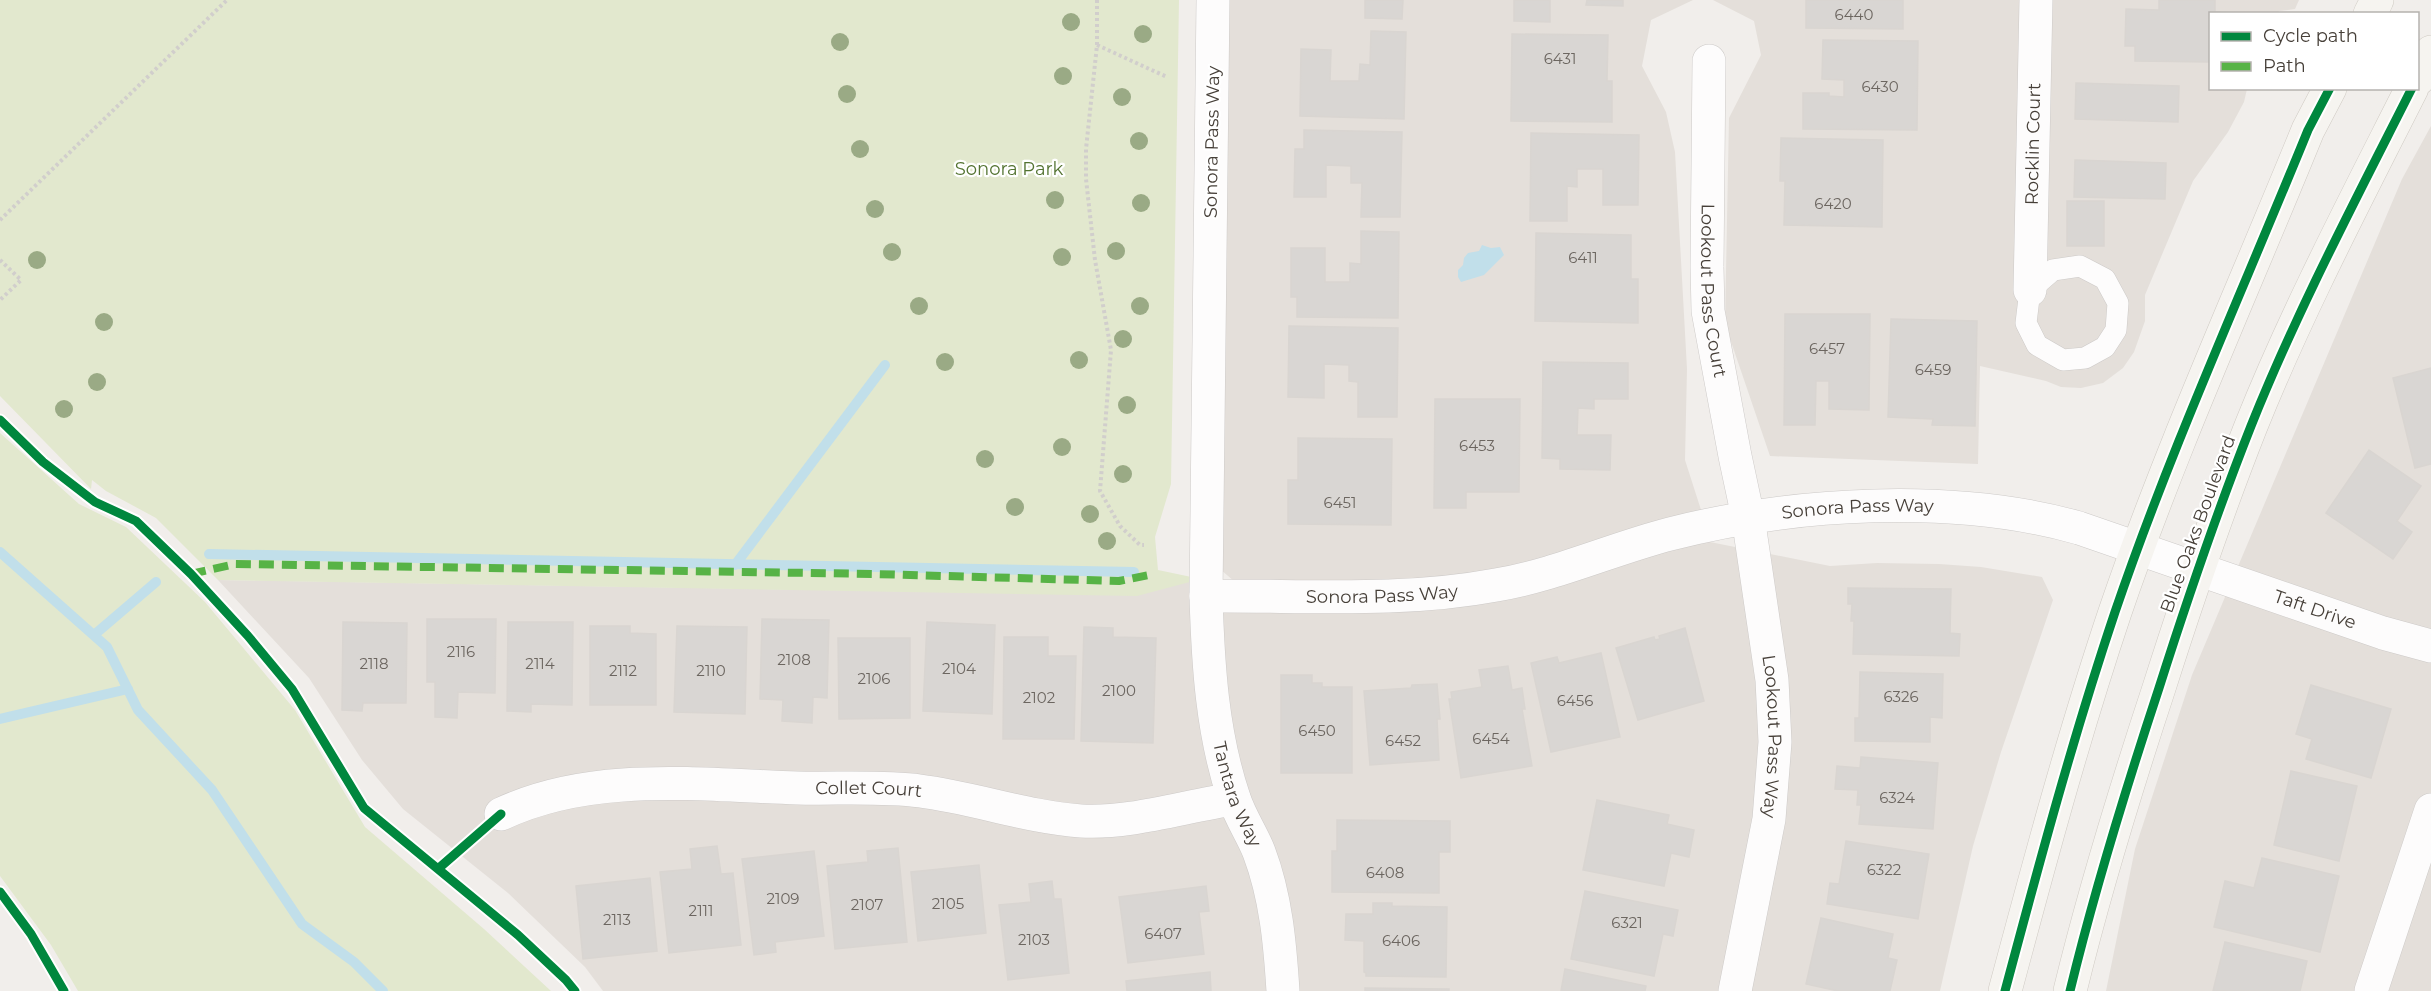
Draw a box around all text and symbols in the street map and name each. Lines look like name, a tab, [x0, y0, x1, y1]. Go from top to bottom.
house number: 6440	[1835, 5, 1874, 24]
legend	[2209, 12, 2419, 90]
text: Cycle path	[2263, 25, 2358, 47]
house number: 6431	[1544, 49, 1576, 68]
text: Path	[2263, 55, 2306, 77]
street label: Sonora Pass Way	[1200, 65, 1224, 218]
house number: 6430	[1861, 77, 1899, 96]
street label: Rocklin Court	[2021, 83, 2045, 205]
park label: Sonora Park	[955, 158, 1064, 180]
house number: 6420	[1814, 194, 1852, 213]
street label: Lookout Pass Court	[1696, 203, 1731, 379]
house number: 6411	[1568, 248, 1598, 267]
house number: 6457	[1809, 339, 1845, 358]
house number: 6459	[1915, 360, 1951, 379]
street label: Blue Oaks Boulevard	[2156, 432, 2240, 616]
house number: 6453	[1459, 436, 1495, 455]
house number: 6451	[1324, 493, 1356, 512]
street label: Sonora Pass Way	[1780, 495, 1934, 524]
street label: Sonora Pass Way	[1306, 580, 1459, 608]
street label: Taft Drive	[2271, 585, 2359, 634]
house number: 2116	[447, 642, 475, 661]
house number: 2108	[777, 650, 811, 669]
street label: Lookout Pass Way	[1757, 653, 1786, 819]
house number: 2118	[360, 654, 388, 673]
house number: 2114	[525, 654, 555, 673]
house number: 2104	[942, 659, 976, 678]
house number: 2112	[609, 661, 637, 680]
house number: 2110	[696, 661, 726, 680]
house number: 2106	[857, 669, 891, 688]
house number: 2100	[1102, 681, 1136, 700]
house number: 6326	[1883, 687, 1919, 706]
house number: 2102	[1023, 688, 1055, 707]
house number: 6456	[1557, 691, 1593, 710]
house number: 6450	[1298, 721, 1336, 740]
house number: 6454	[1472, 729, 1510, 748]
house number: 6452	[1385, 731, 1421, 750]
street label: Tantara Way	[1208, 739, 1266, 851]
street label: Collet Court	[815, 777, 923, 802]
house number: 6324	[1879, 788, 1915, 807]
house number: 6322	[1867, 860, 1901, 879]
house number: 6408	[1366, 863, 1404, 882]
house number: 2109	[766, 889, 800, 908]
house number: 2105	[932, 894, 964, 913]
house number: 2107	[851, 895, 883, 914]
house number: 2111	[689, 901, 713, 920]
house number: 2113	[603, 910, 631, 929]
house number: 6321	[1611, 913, 1643, 932]
house number: 6407	[1144, 924, 1182, 943]
house number: 2103	[1018, 930, 1050, 949]
house number: 6406	[1382, 931, 1420, 950]

